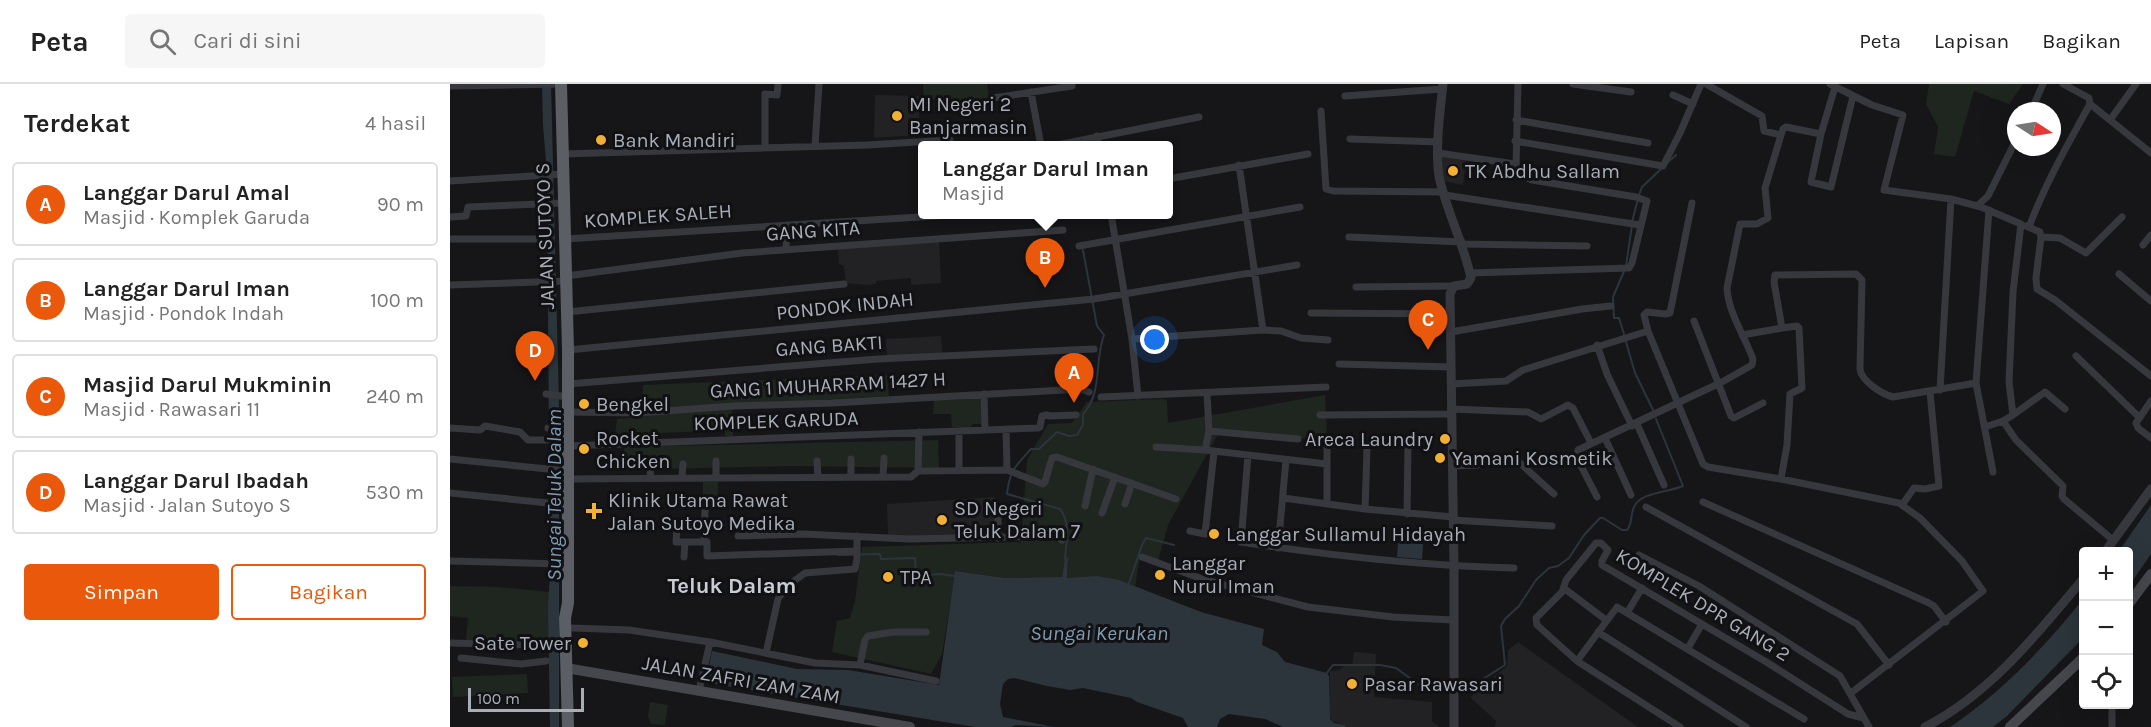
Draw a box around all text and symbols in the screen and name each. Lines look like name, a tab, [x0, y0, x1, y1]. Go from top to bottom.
search box	[125, 14, 545, 68]
text: Peta	[30, 25, 89, 58]
icon: search	[146, 25, 179, 58]
text: Cari di sini	[194, 28, 302, 54]
text: Peta	[1859, 29, 1901, 53]
text: Lapisan	[1934, 29, 2009, 53]
text: Bagikan	[2042, 29, 2121, 53]
place label: MI Negeri 2 Banjarmasin	[909, 93, 1027, 139]
north arrow	[2007, 102, 2061, 156]
text: Terdekat	[24, 108, 130, 139]
marker: MI Negeri 2 Banjarmasin	[890, 109, 904, 123]
text: 4 hasil	[365, 112, 426, 135]
place label: Bank Mandiri	[613, 129, 736, 152]
marker: Bank Mandiri	[594, 133, 608, 147]
popup	[918, 141, 1173, 219]
text: Langgar Darul Iman	[942, 156, 1149, 182]
place label: TK Abdhu Sallam	[1465, 160, 1620, 183]
street label: JALAN SUTOYO S	[531, 162, 559, 310]
marker: TK Abdhu Sallam	[1446, 164, 1460, 178]
text: Langgar Darul Amal	[83, 180, 290, 206]
text: Masjid	[942, 182, 1005, 205]
text: A	[39, 193, 52, 216]
text: 90 m	[377, 193, 424, 216]
street label: KOMPLEK SALEH	[583, 199, 733, 233]
text: Masjid · Komplek Garuda	[83, 206, 310, 229]
street label: GANG KITA	[765, 216, 861, 246]
pin: B	[1026, 238, 1064, 288]
text: Langgar Darul Iman	[83, 276, 290, 302]
street label: PONDOK INDAH	[775, 287, 915, 325]
text: B	[39, 289, 52, 312]
text: 100 m	[370, 289, 424, 312]
pin: C	[1408, 300, 1448, 350]
text: Masjid · Pondok Indah	[83, 302, 284, 325]
your location	[1140, 325, 1169, 354]
street label: GANG BAKTI	[775, 331, 883, 361]
pin: D	[516, 332, 554, 381]
pin: A	[1054, 354, 1094, 403]
street label: GANG 1 MUHARRAM 1427 H	[709, 367, 947, 403]
text: Masjid Darul Mukminin	[83, 372, 332, 398]
text: C	[39, 385, 52, 408]
text: 240 m	[366, 385, 424, 408]
place label: Bengkel	[596, 393, 669, 416]
marker: Bengkel	[577, 397, 591, 411]
text: Masjid · Rawasari 11	[83, 398, 260, 421]
street label: KOMPLEK GARUDA	[693, 407, 859, 435]
water label: Sungai Teluk Dalam	[542, 409, 566, 581]
place label: Rocket Chicken	[596, 427, 670, 473]
place label: Areca Laundry	[1305, 428, 1433, 451]
marker: Areca Laundry	[1438, 432, 1452, 446]
marker: Rocket Chicken	[577, 442, 591, 456]
place label: Yamani Kosmetik	[1452, 447, 1613, 470]
marker: Yamani Kosmetik	[1433, 451, 1447, 465]
text: Langgar Darul Ibadah	[83, 468, 309, 494]
text: D	[39, 481, 52, 504]
text: 530 m	[366, 481, 424, 504]
place label: Klinik Utama Rawat Jalan Sutoyo Medika	[608, 489, 795, 535]
text: Masjid · Jalan Sutoyo S	[83, 494, 291, 517]
place label: SD Negeri Teluk Dalam 7	[954, 497, 1081, 543]
marker: Klinik Utama Rawat Jalan Sutoyo Medika	[585, 502, 603, 520]
marker: SD Negeri Teluk Dalam 7	[935, 513, 949, 527]
place label: Langgar Sullamul Hidayah	[1226, 523, 1466, 546]
marker: Langgar Sullamul Hidayah	[1207, 527, 1221, 541]
street label: KOMPLEK DPR GANG 2	[1612, 544, 1794, 666]
map controls	[2079, 547, 2133, 709]
button: +	[2079, 547, 2133, 601]
place label: Langgar Nurul Iman	[1172, 552, 1275, 598]
button: Simpan	[24, 564, 219, 620]
button: Bagikan	[231, 564, 426, 620]
place label: TPA	[900, 566, 932, 589]
marker: Langgar Nurul Iman	[1153, 568, 1167, 582]
marker: TPA	[881, 570, 895, 584]
district label: Teluk Dalam	[667, 573, 797, 599]
button: −	[2079, 601, 2133, 655]
water label: Sungai Kerukan	[1030, 621, 1168, 645]
place label: Sate Tower	[474, 632, 572, 655]
marker: Sate Tower	[576, 636, 590, 650]
street label: JALAN ZAFRI ZAM ZAM	[640, 651, 842, 709]
button: locate	[2079, 655, 2133, 709]
place label: Pasar Rawasari	[1364, 673, 1503, 696]
marker: Pasar Rawasari	[1345, 677, 1359, 691]
scale bar	[468, 685, 584, 712]
text: 100 m	[477, 689, 520, 708]

